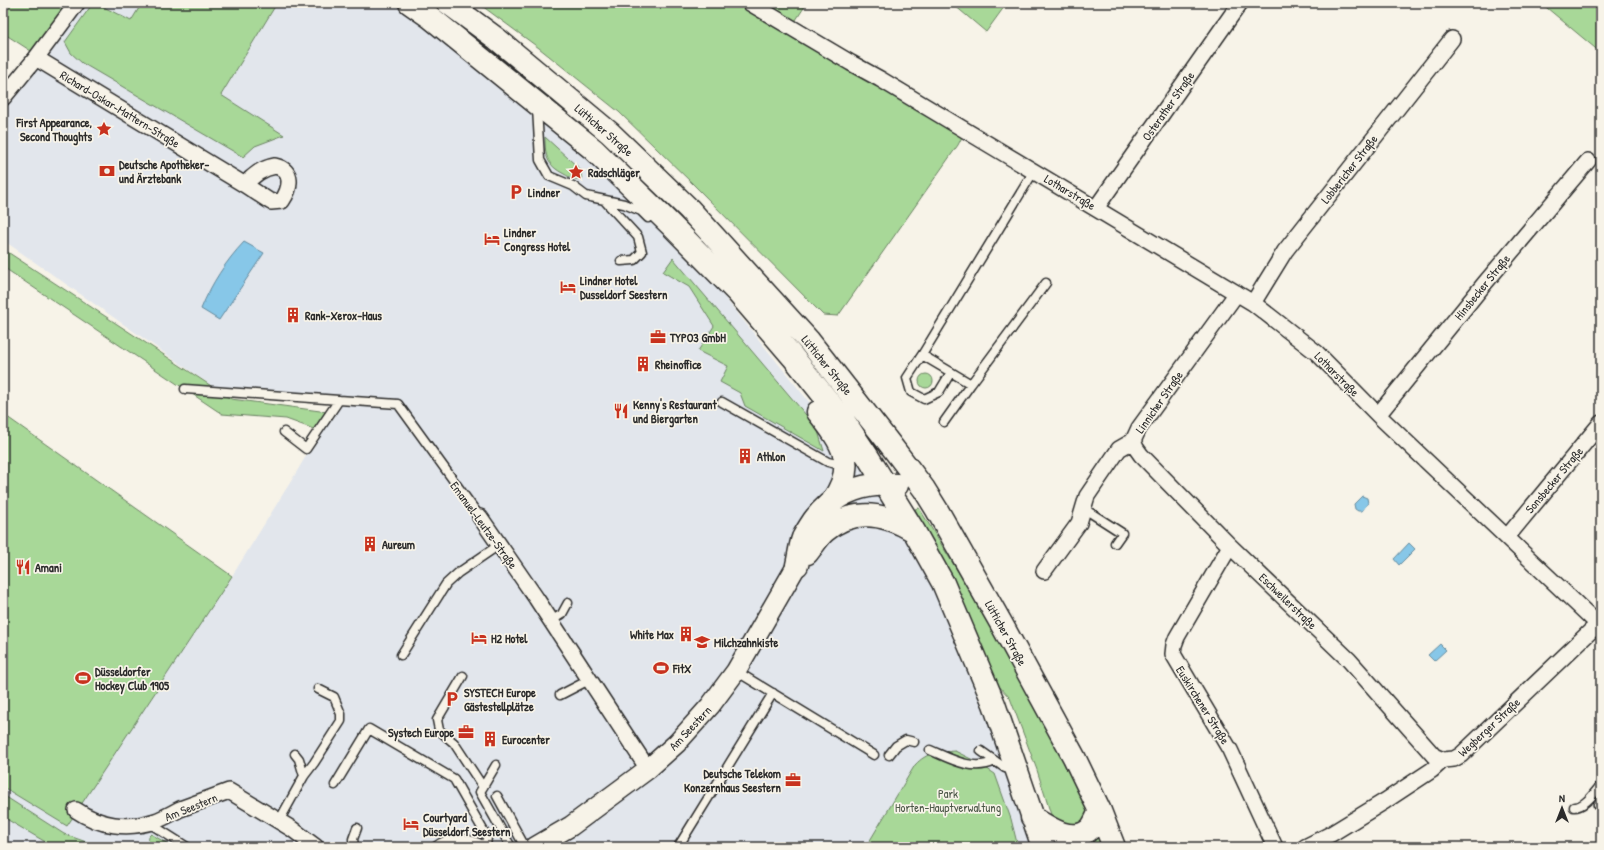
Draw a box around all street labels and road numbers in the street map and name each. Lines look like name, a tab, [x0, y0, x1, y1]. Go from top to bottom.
street label: Richard-Oskar-Mattern-Straße	[57, 66, 183, 152]
street label: Osterather Straße	[1138, 68, 1198, 144]
street label: Lütticher Straße	[571, 100, 637, 160]
street label: Lobbericher Straße	[1317, 131, 1381, 207]
street label: Lotharstraße	[1041, 170, 1099, 214]
street label: Hinsbecker Straße	[1450, 250, 1514, 323]
street label: Lütticher Straße	[798, 332, 856, 399]
street label: Lotharstraße	[1311, 348, 1363, 400]
street label: Linnicher Straße	[1131, 367, 1187, 437]
street label: Sonsbecker Straße	[1521, 443, 1587, 517]
street label: Emanuel-Leutze-Straße	[446, 478, 522, 572]
street label: Eschweilerstraße	[1255, 569, 1321, 633]
street label: Lütticher Straße	[981, 597, 1031, 669]
street label: Euskirchener Straße	[1172, 663, 1234, 747]
street label: Wegberger Straße	[1454, 694, 1524, 760]
street label: Am Seestern	[665, 702, 715, 754]
street label: Am Seestern	[162, 789, 220, 825]

